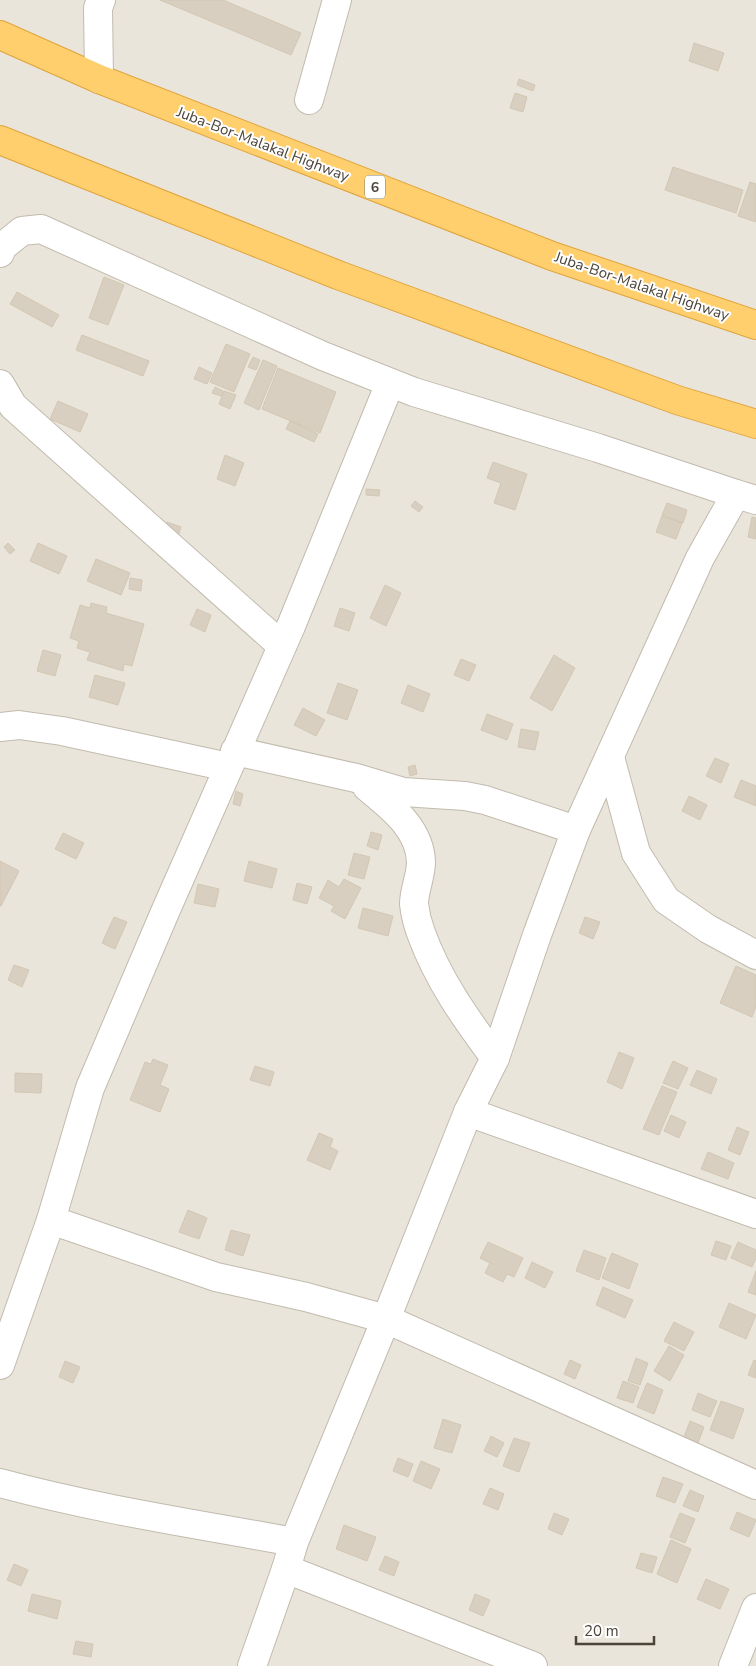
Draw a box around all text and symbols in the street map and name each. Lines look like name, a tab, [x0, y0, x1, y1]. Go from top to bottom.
street label: Juba-Bor-Malakal Highway	[173, 101, 352, 186]
road number: 6	[365, 176, 385, 198]
street label: Juba-Bor-Malakal Highway	[551, 246, 732, 325]
scale bar	[576, 1614, 654, 1646]
text: 20 m	[584, 1621, 619, 1641]

